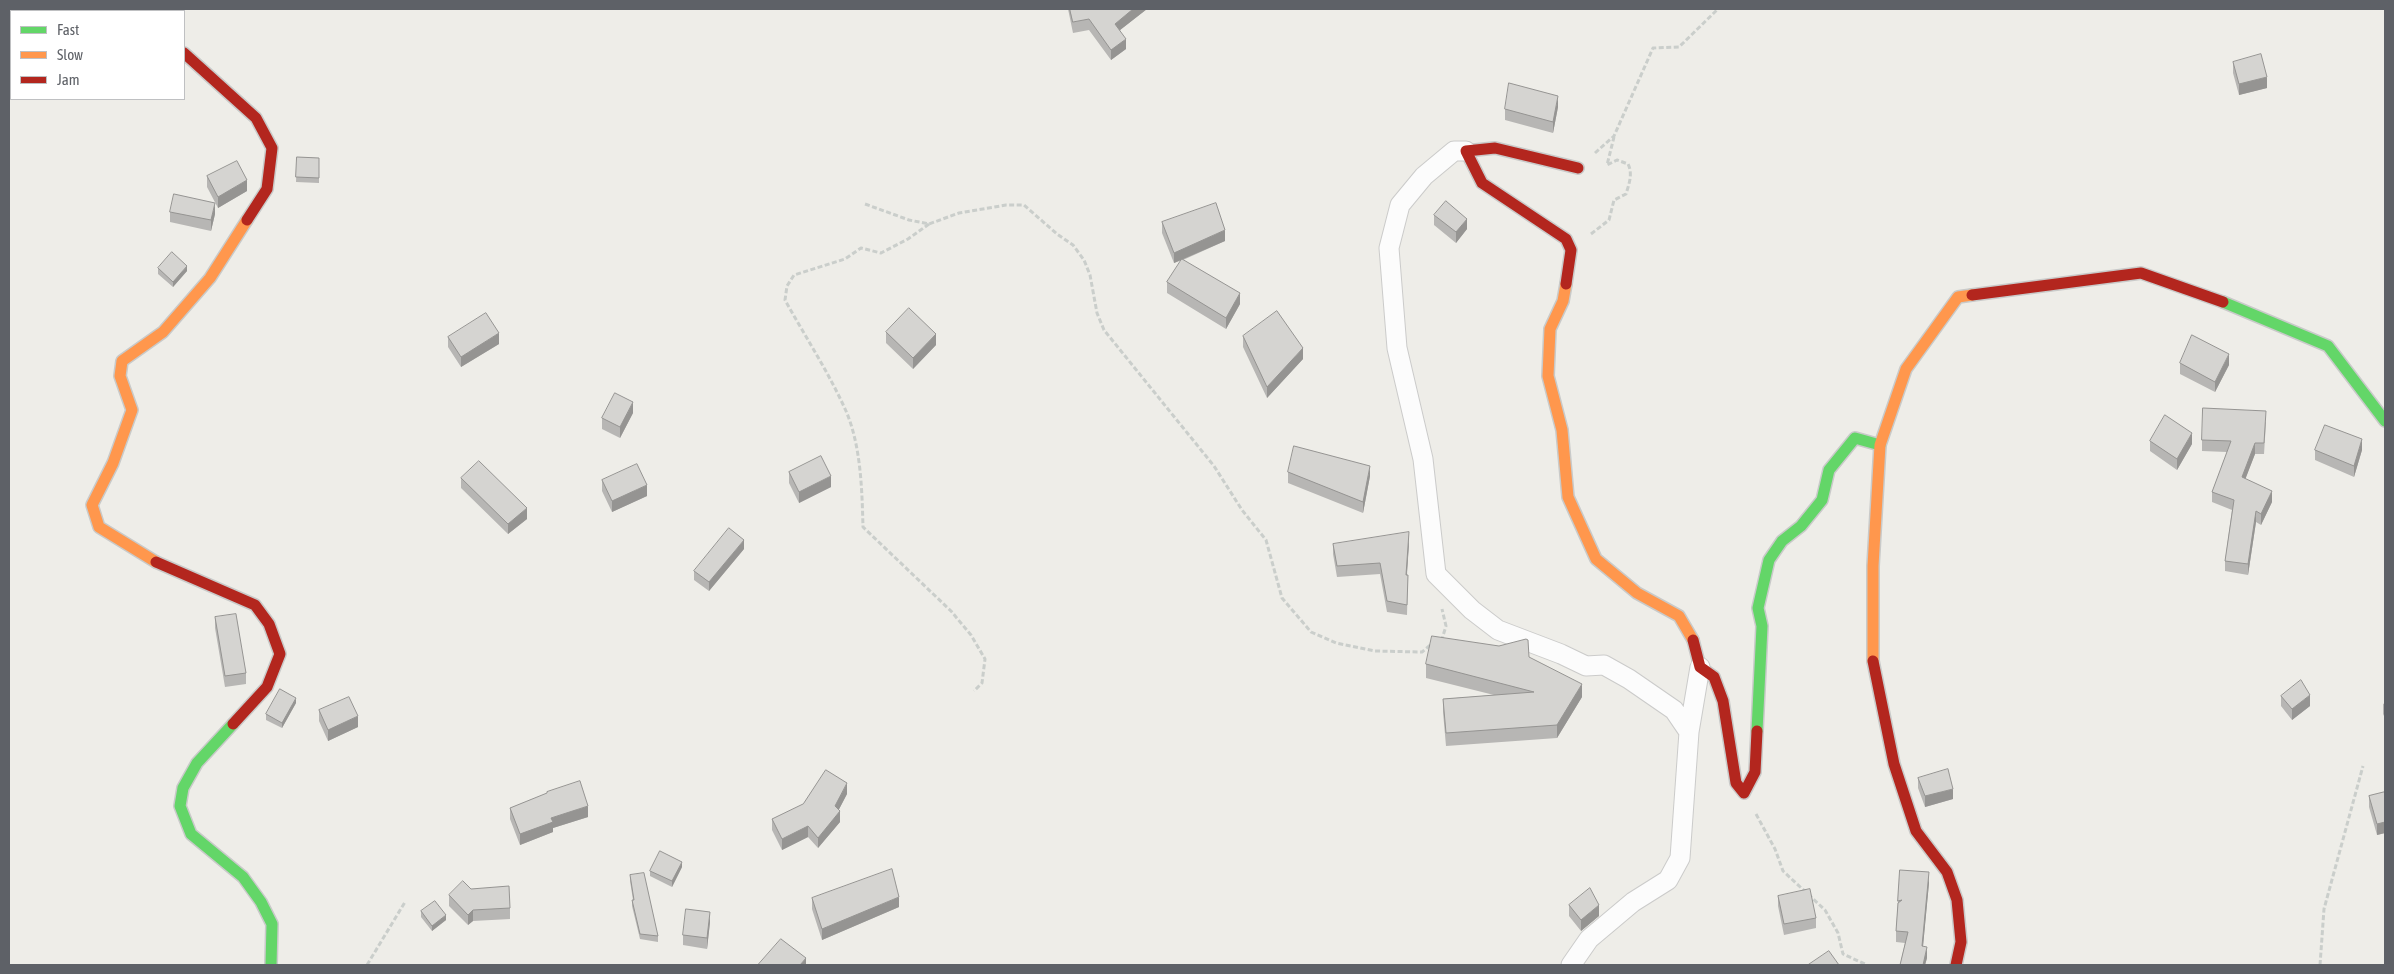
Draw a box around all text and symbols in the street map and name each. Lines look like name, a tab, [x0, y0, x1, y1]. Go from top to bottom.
legend	[10, 10, 185, 100]
text: Fast	[57, 21, 79, 38]
text: Slow	[57, 46, 83, 63]
text: Jam	[57, 71, 80, 88]

